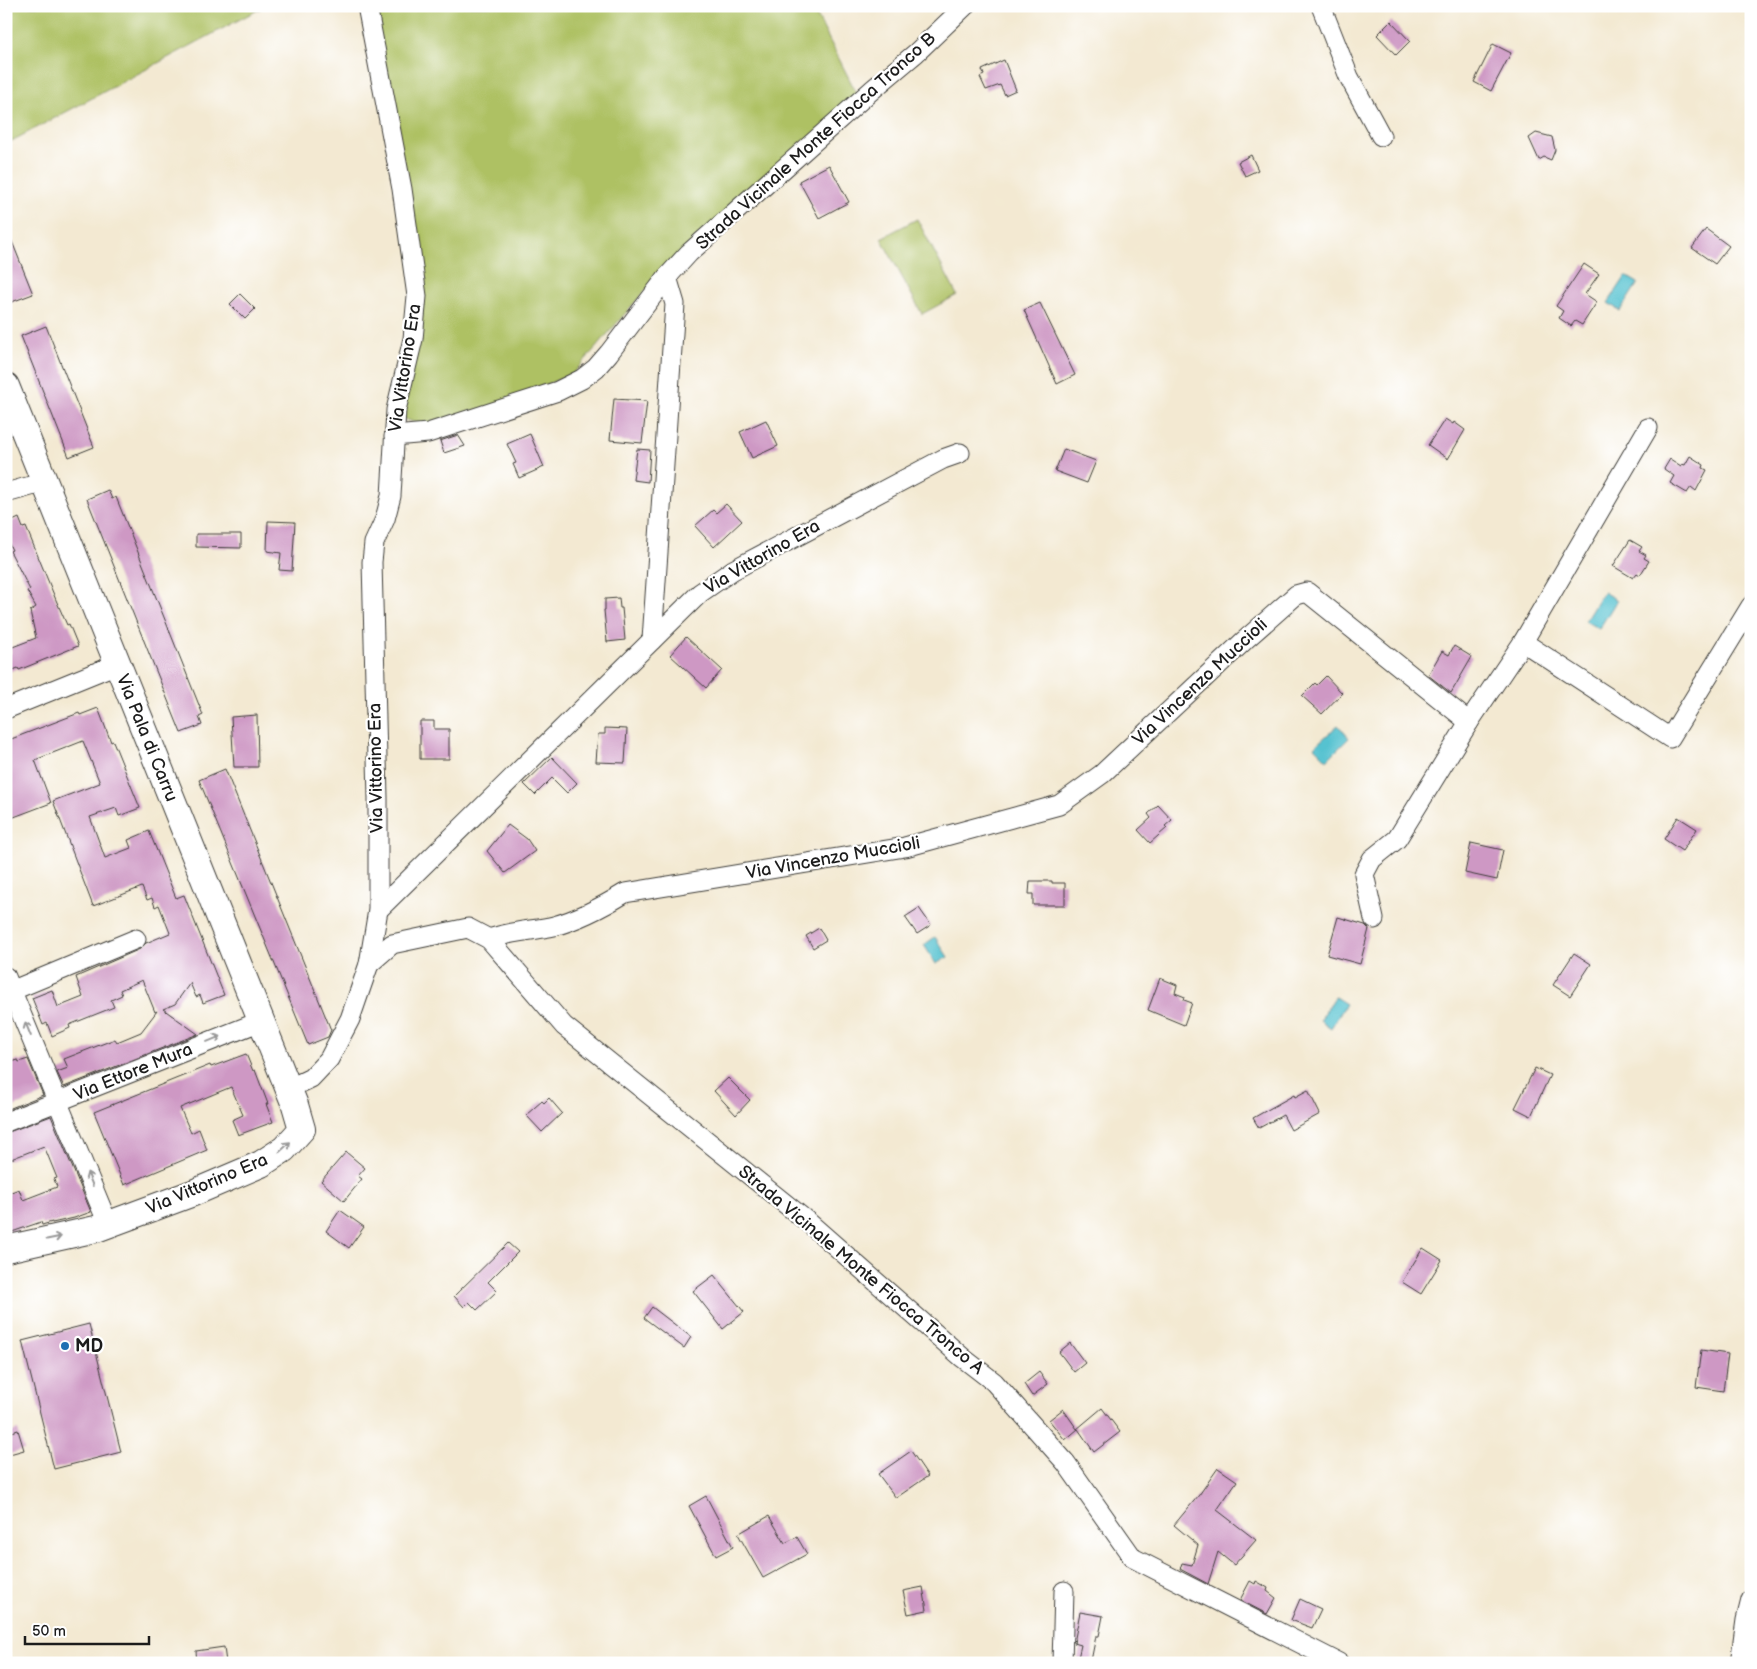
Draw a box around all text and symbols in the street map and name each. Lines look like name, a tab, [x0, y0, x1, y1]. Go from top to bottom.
street label: Strada Vicinale Monte Fiocca Tronco B	[692, 28, 940, 254]
street label: Via Vittorino Era	[384, 302, 426, 434]
street label: Via Vittorino Era	[700, 515, 824, 599]
street label: Via Vincenzo Muccioli	[1128, 614, 1272, 750]
street label: Via Pala di Carru	[112, 671, 182, 805]
street label: Via Vittorino Era	[364, 703, 388, 833]
street label: Via Vincenzo Muccioli	[744, 832, 922, 884]
one-way arrow	[23, 1022, 32, 1037]
one-way arrow	[206, 1034, 221, 1044]
street label: Via Ettore Mura	[70, 1039, 196, 1105]
one-way arrow	[278, 1141, 291, 1153]
street label: Via Vittorino Era	[143, 1149, 271, 1219]
street label: Strada Vicinale Monte Fiocca Tronco A	[734, 1161, 988, 1379]
one-way arrow	[84, 1172, 94, 1187]
one-way arrow	[45, 1233, 61, 1242]
place label: MD	[75, 1336, 103, 1357]
marker: MD	[59, 1340, 71, 1352]
scale bar	[25, 1614, 149, 1646]
text: 50 m	[32, 1622, 66, 1641]

